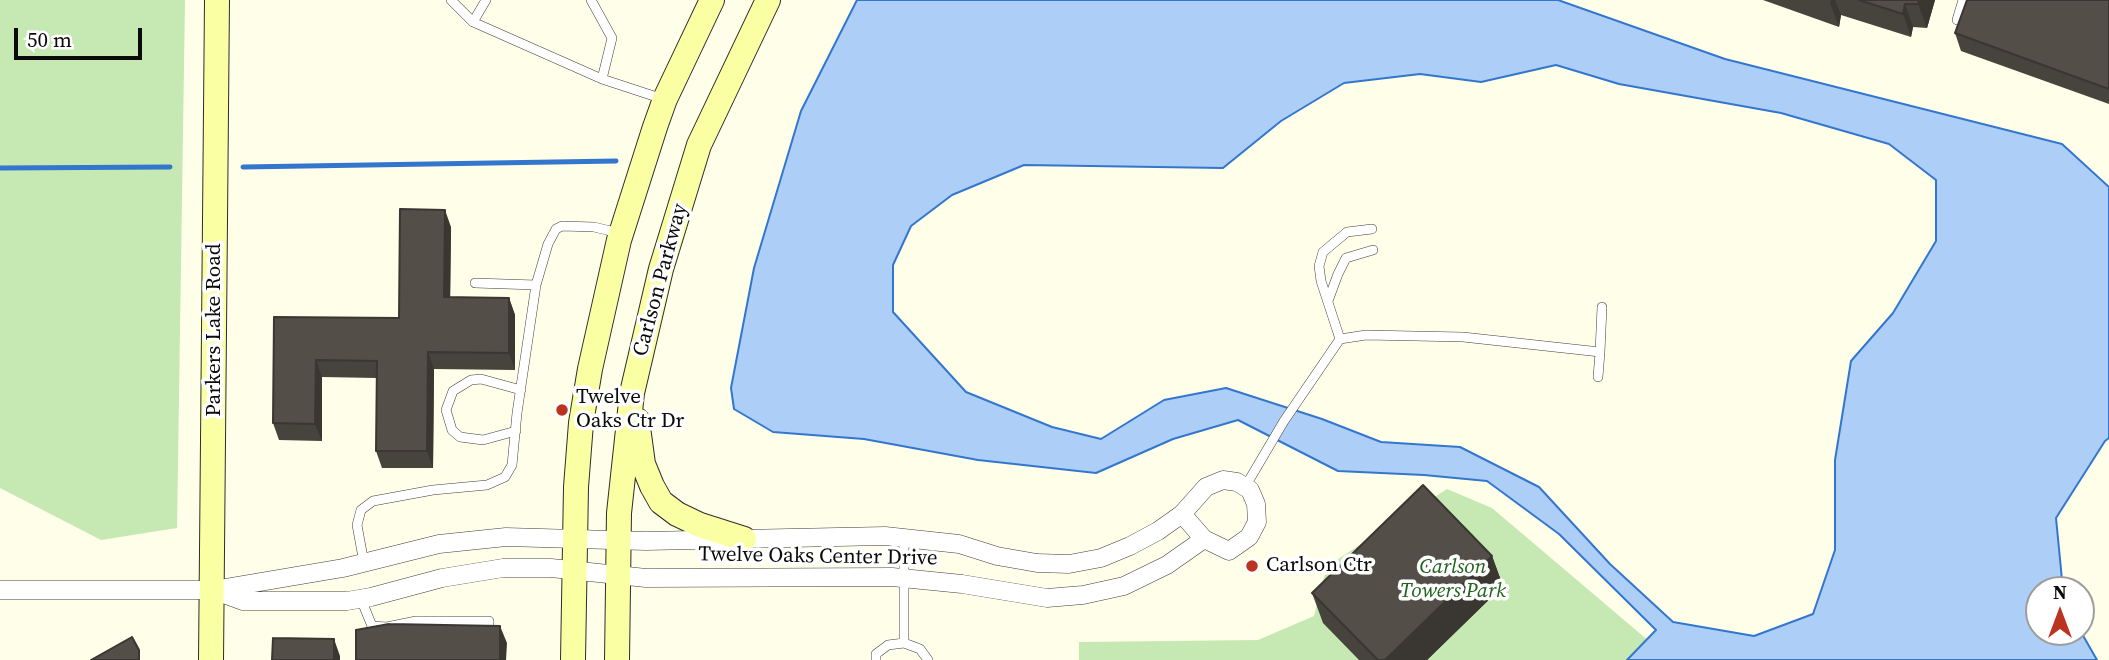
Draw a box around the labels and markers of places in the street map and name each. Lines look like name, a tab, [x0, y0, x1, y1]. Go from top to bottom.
place label: Twelve Oaks Ctr Dr	[576, 385, 684, 435]
marker: Twelve Oaks Ctr Dr	[554, 402, 570, 418]
place label: Carlson Ctr	[1266, 553, 1372, 579]
marker: Carlson Ctr	[1244, 558, 1260, 574]

